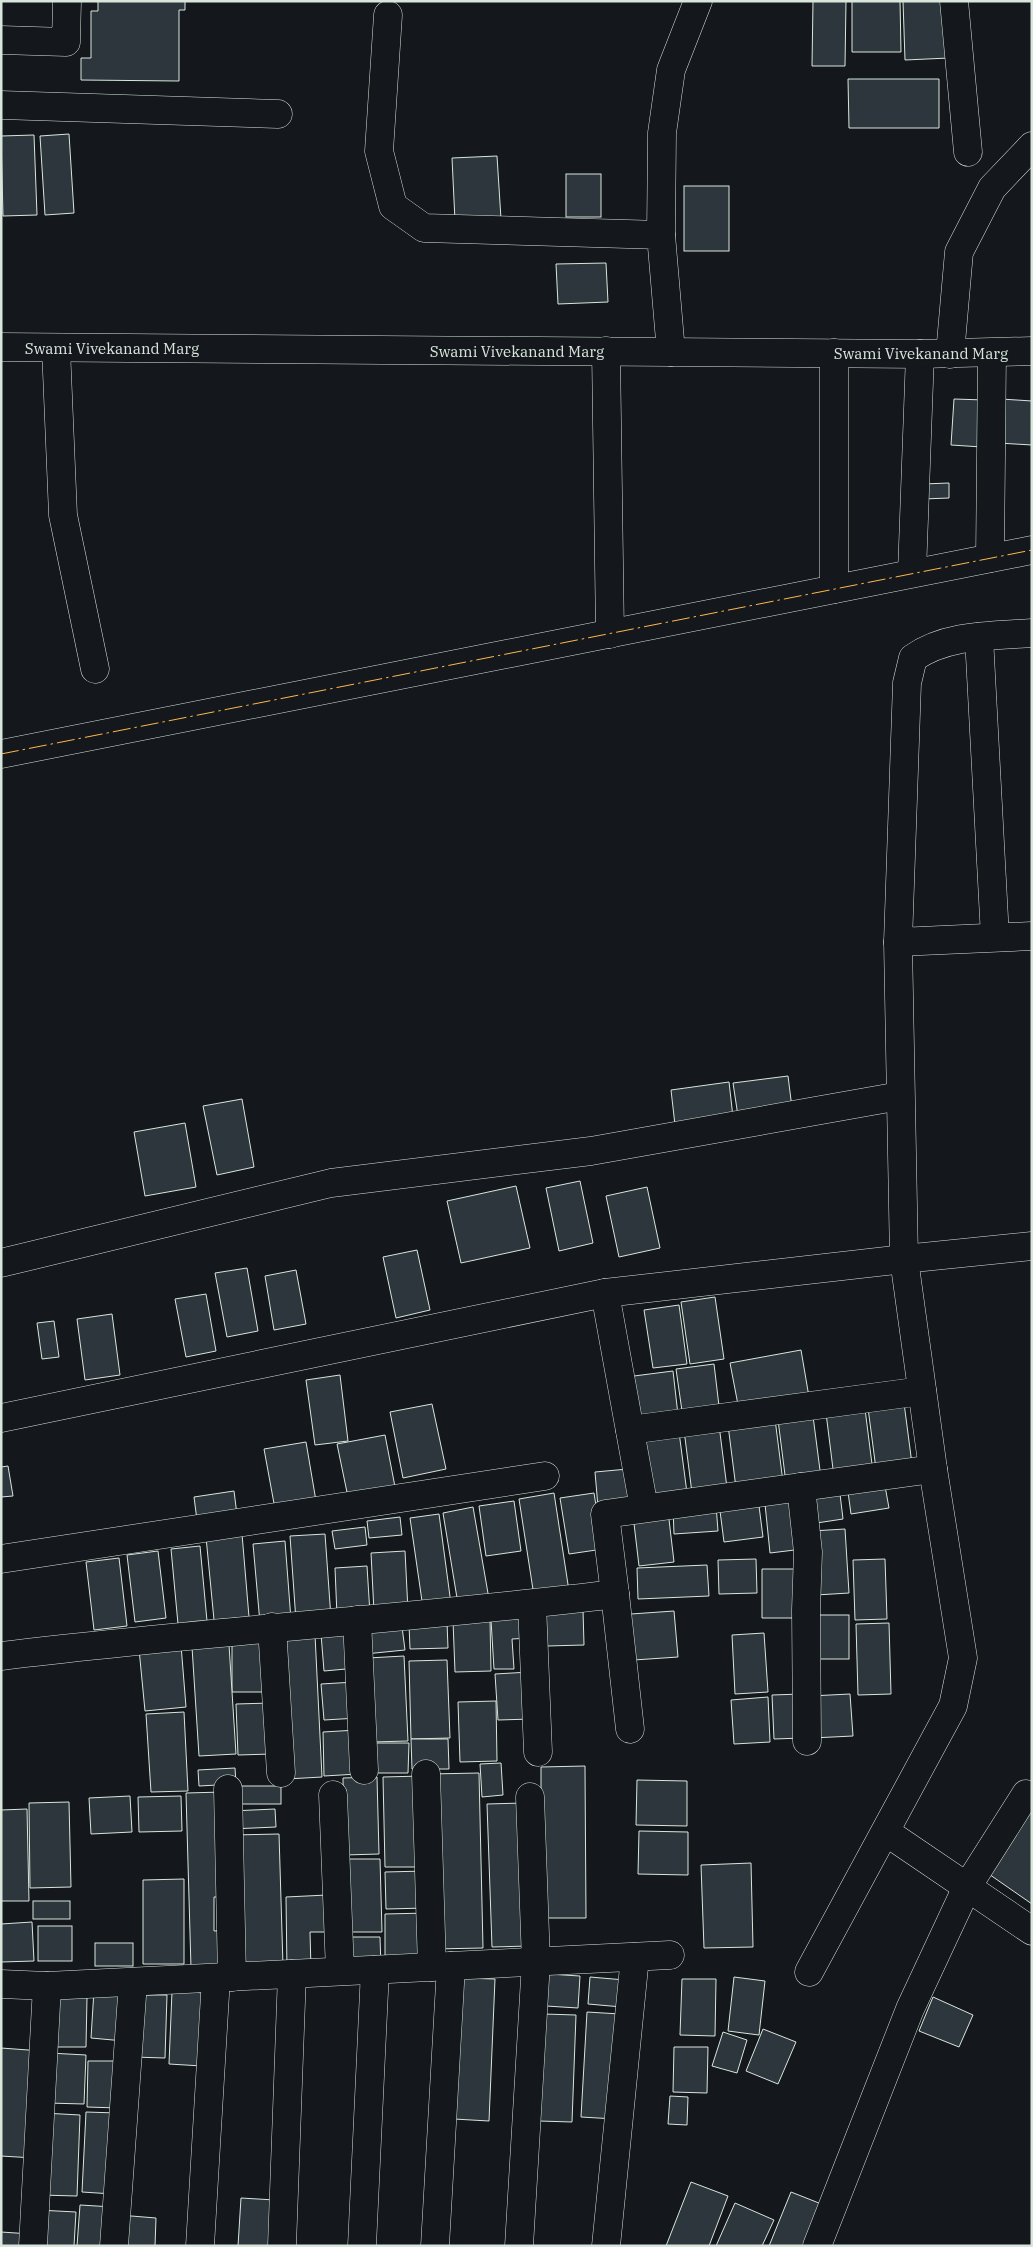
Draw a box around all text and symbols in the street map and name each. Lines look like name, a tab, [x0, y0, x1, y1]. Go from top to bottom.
street label: Swami Vivekanand Marg	[25, 339, 199, 358]
street label: Swami Vivekanand Marg	[430, 342, 604, 361]
street label: Swami Vivekanand Marg	[834, 344, 1008, 363]

